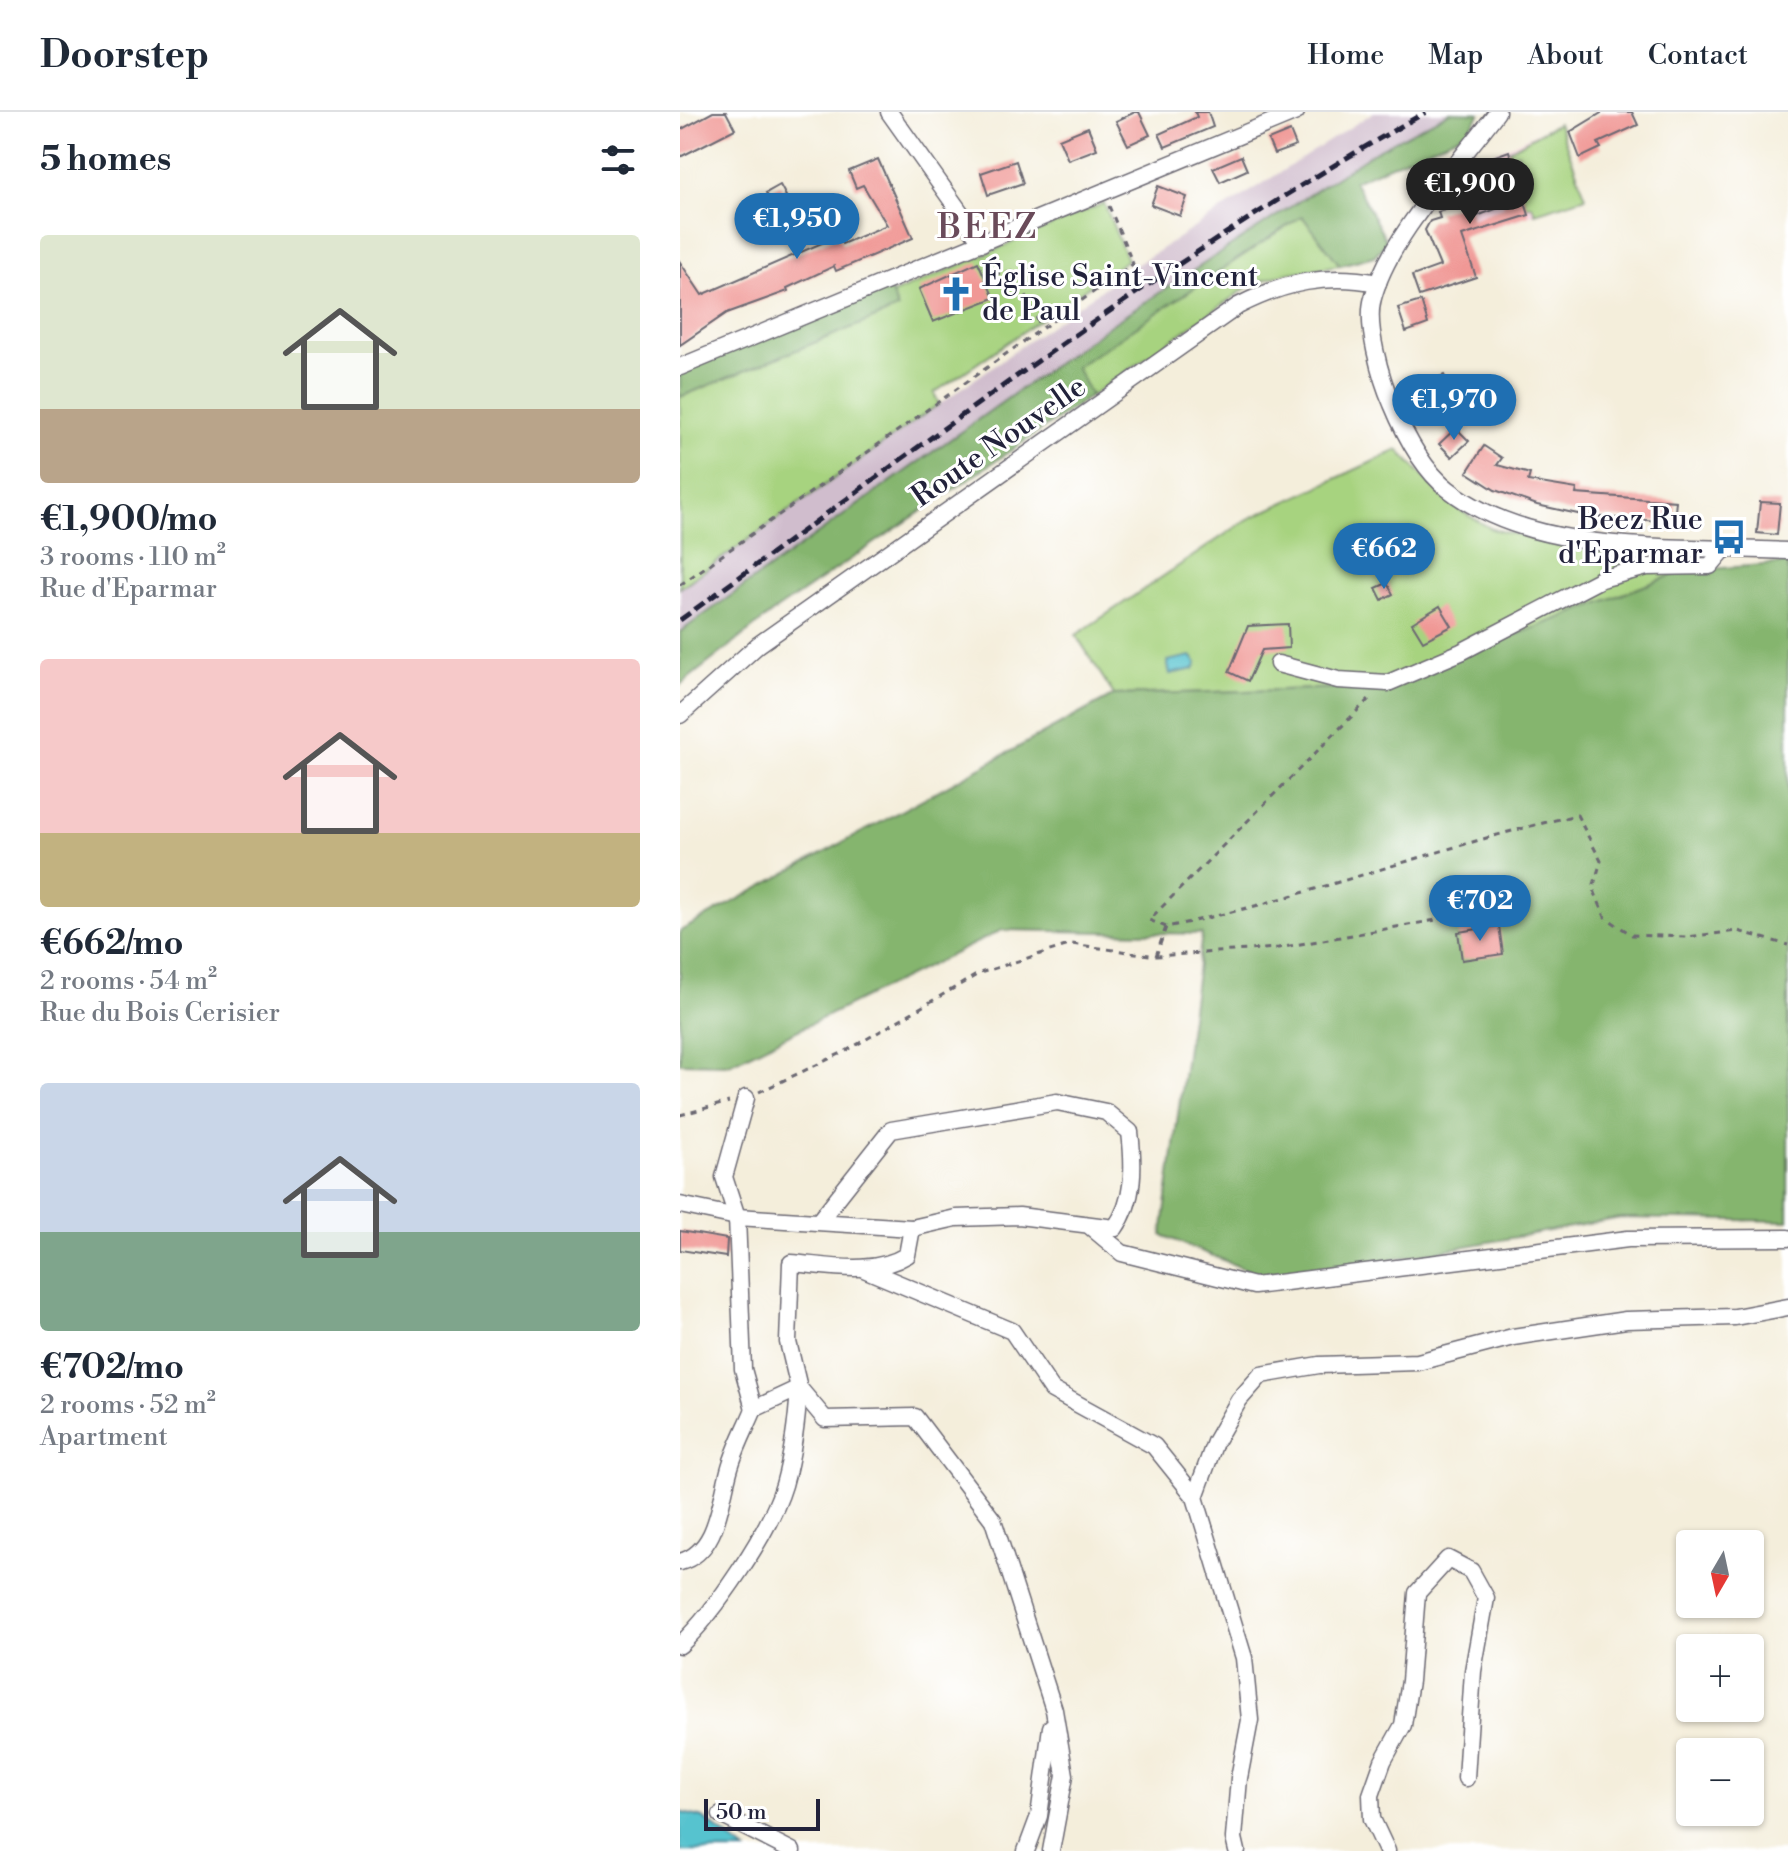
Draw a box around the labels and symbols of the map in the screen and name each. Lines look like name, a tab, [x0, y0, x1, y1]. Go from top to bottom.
pin: €1,900	[1405, 158, 1535, 226]
pin: €1,950	[732, 193, 862, 261]
district label: BEEZ	[936, 207, 1039, 249]
place label: Église Saint-Vincent de Paul	[982, 256, 1259, 330]
church icon: Église Saint-Vincent de Paul	[937, 275, 975, 313]
street label: Route Nouvelle	[904, 368, 1094, 516]
pin: €1,970	[1389, 374, 1519, 442]
place label: Beez Rue d'Eparmar	[1558, 501, 1703, 573]
bus stop icon: Beez Rue d'Eparmar	[1710, 518, 1748, 556]
pin: €662	[1337, 523, 1431, 591]
pin: €702	[1433, 875, 1527, 943]
north arrow	[1676, 1530, 1764, 1618]
scale bar	[704, 1795, 820, 1831]

